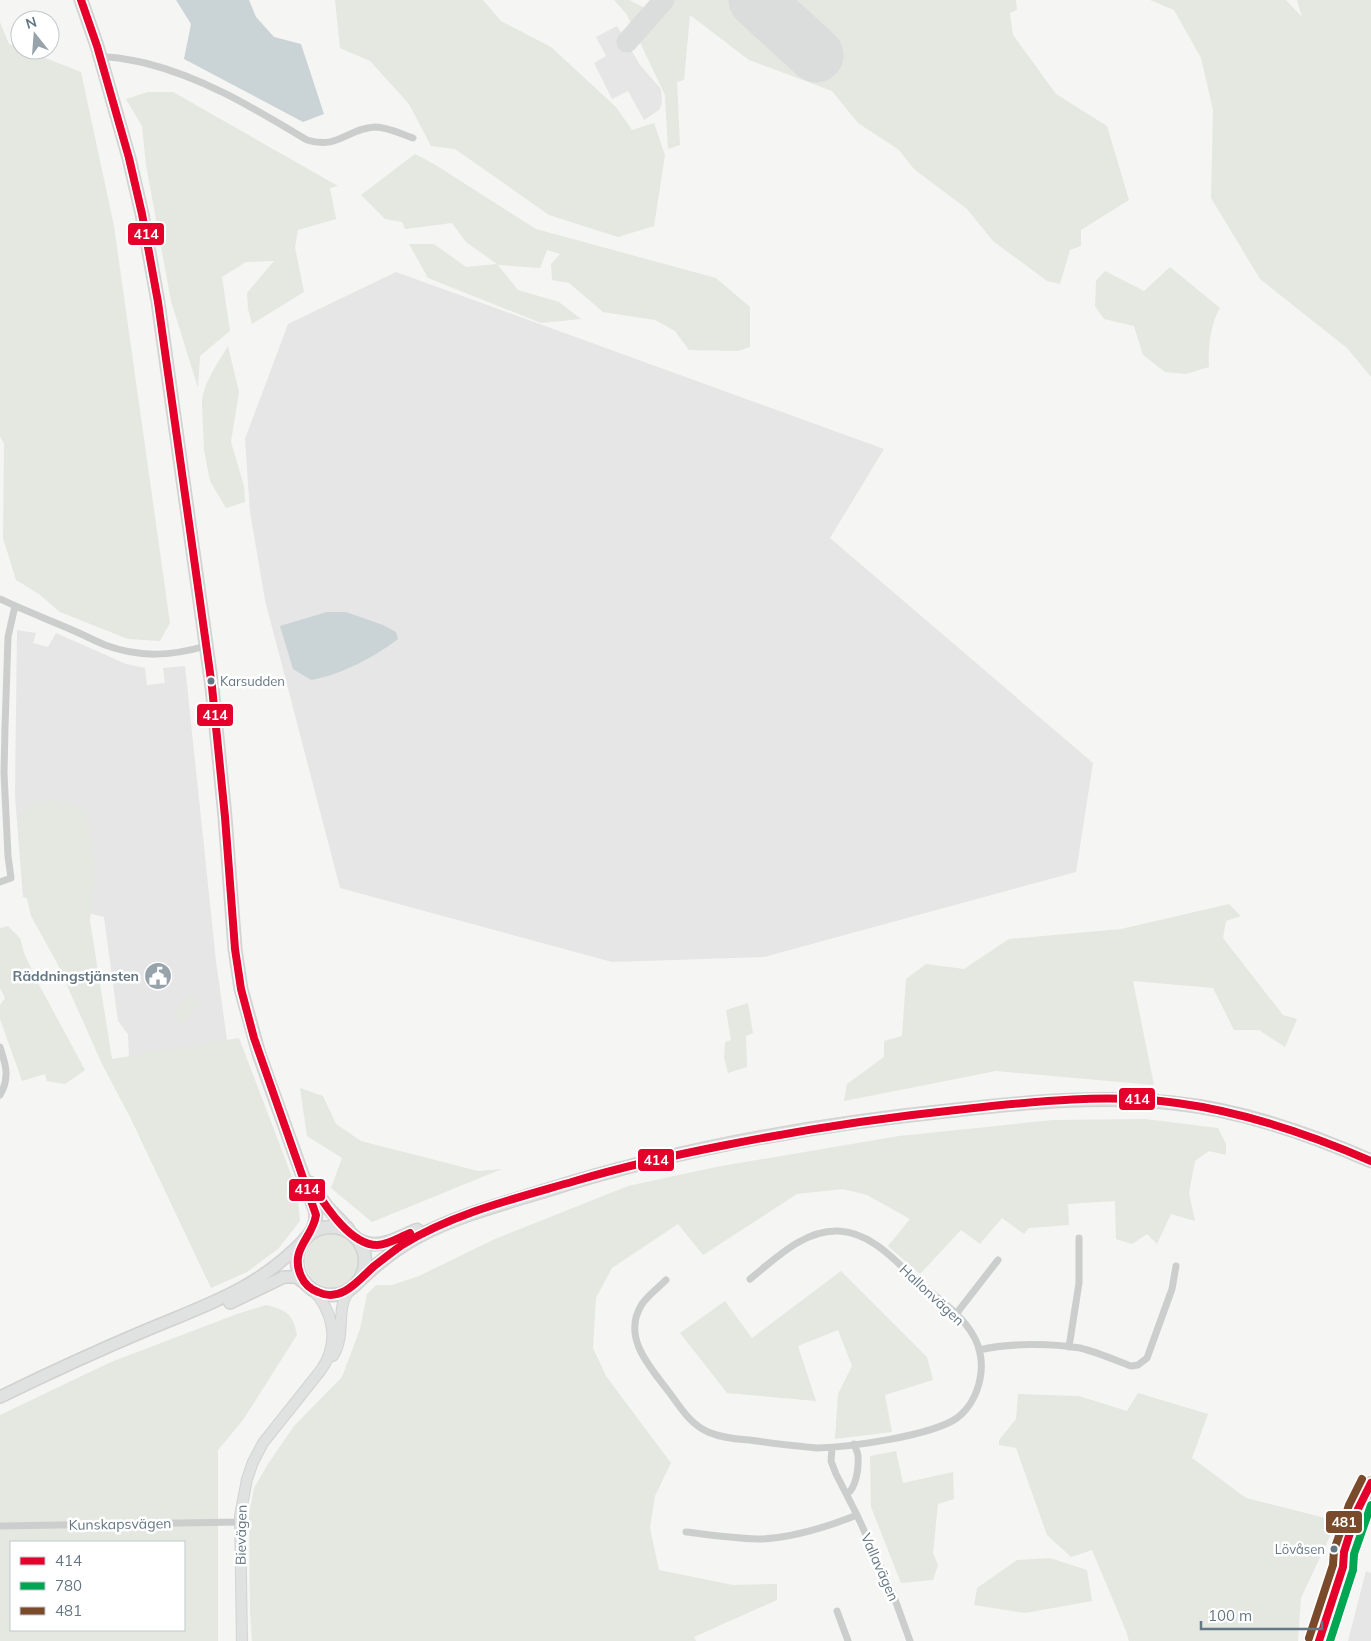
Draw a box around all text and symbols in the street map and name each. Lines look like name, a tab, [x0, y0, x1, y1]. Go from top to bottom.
north arrow	[10, 10, 60, 60]
text: N	[24, 12, 39, 33]
line badge: 414	[127, 222, 165, 246]
text: 414	[133, 225, 159, 243]
place label: Karsudden	[220, 673, 285, 689]
marker: Karsudden	[206, 676, 216, 686]
line badge: 414	[196, 703, 234, 727]
text: 414	[202, 706, 228, 724]
public building icon: Räddningstjänsten	[143, 961, 173, 991]
place label: Räddningstjänsten	[13, 967, 139, 985]
line badge: 414	[1118, 1087, 1156, 1111]
text: 414	[1124, 1090, 1150, 1108]
line badge: 414	[637, 1148, 675, 1172]
text: 414	[643, 1151, 669, 1169]
line badge: 414	[288, 1178, 326, 1202]
text: 414	[294, 1180, 320, 1198]
street label: Hallonvägen	[896, 1260, 968, 1330]
street label: Bievägen	[231, 1505, 251, 1565]
line badge: 481	[1325, 1510, 1363, 1534]
text: 481	[1331, 1513, 1357, 1531]
street label: Kunskapsvägen	[68, 1514, 172, 1534]
street label: Vallavägen	[857, 1530, 903, 1604]
legend	[10, 1541, 185, 1631]
place label: Lövåsen	[1275, 1541, 1325, 1557]
marker: Lövåsen	[1329, 1544, 1339, 1554]
text: 414	[55, 1551, 82, 1570]
text: 780	[55, 1576, 82, 1595]
scale bar	[1201, 1598, 1322, 1630]
text: 481	[55, 1601, 82, 1620]
text: 100 m	[1208, 1606, 1252, 1625]

